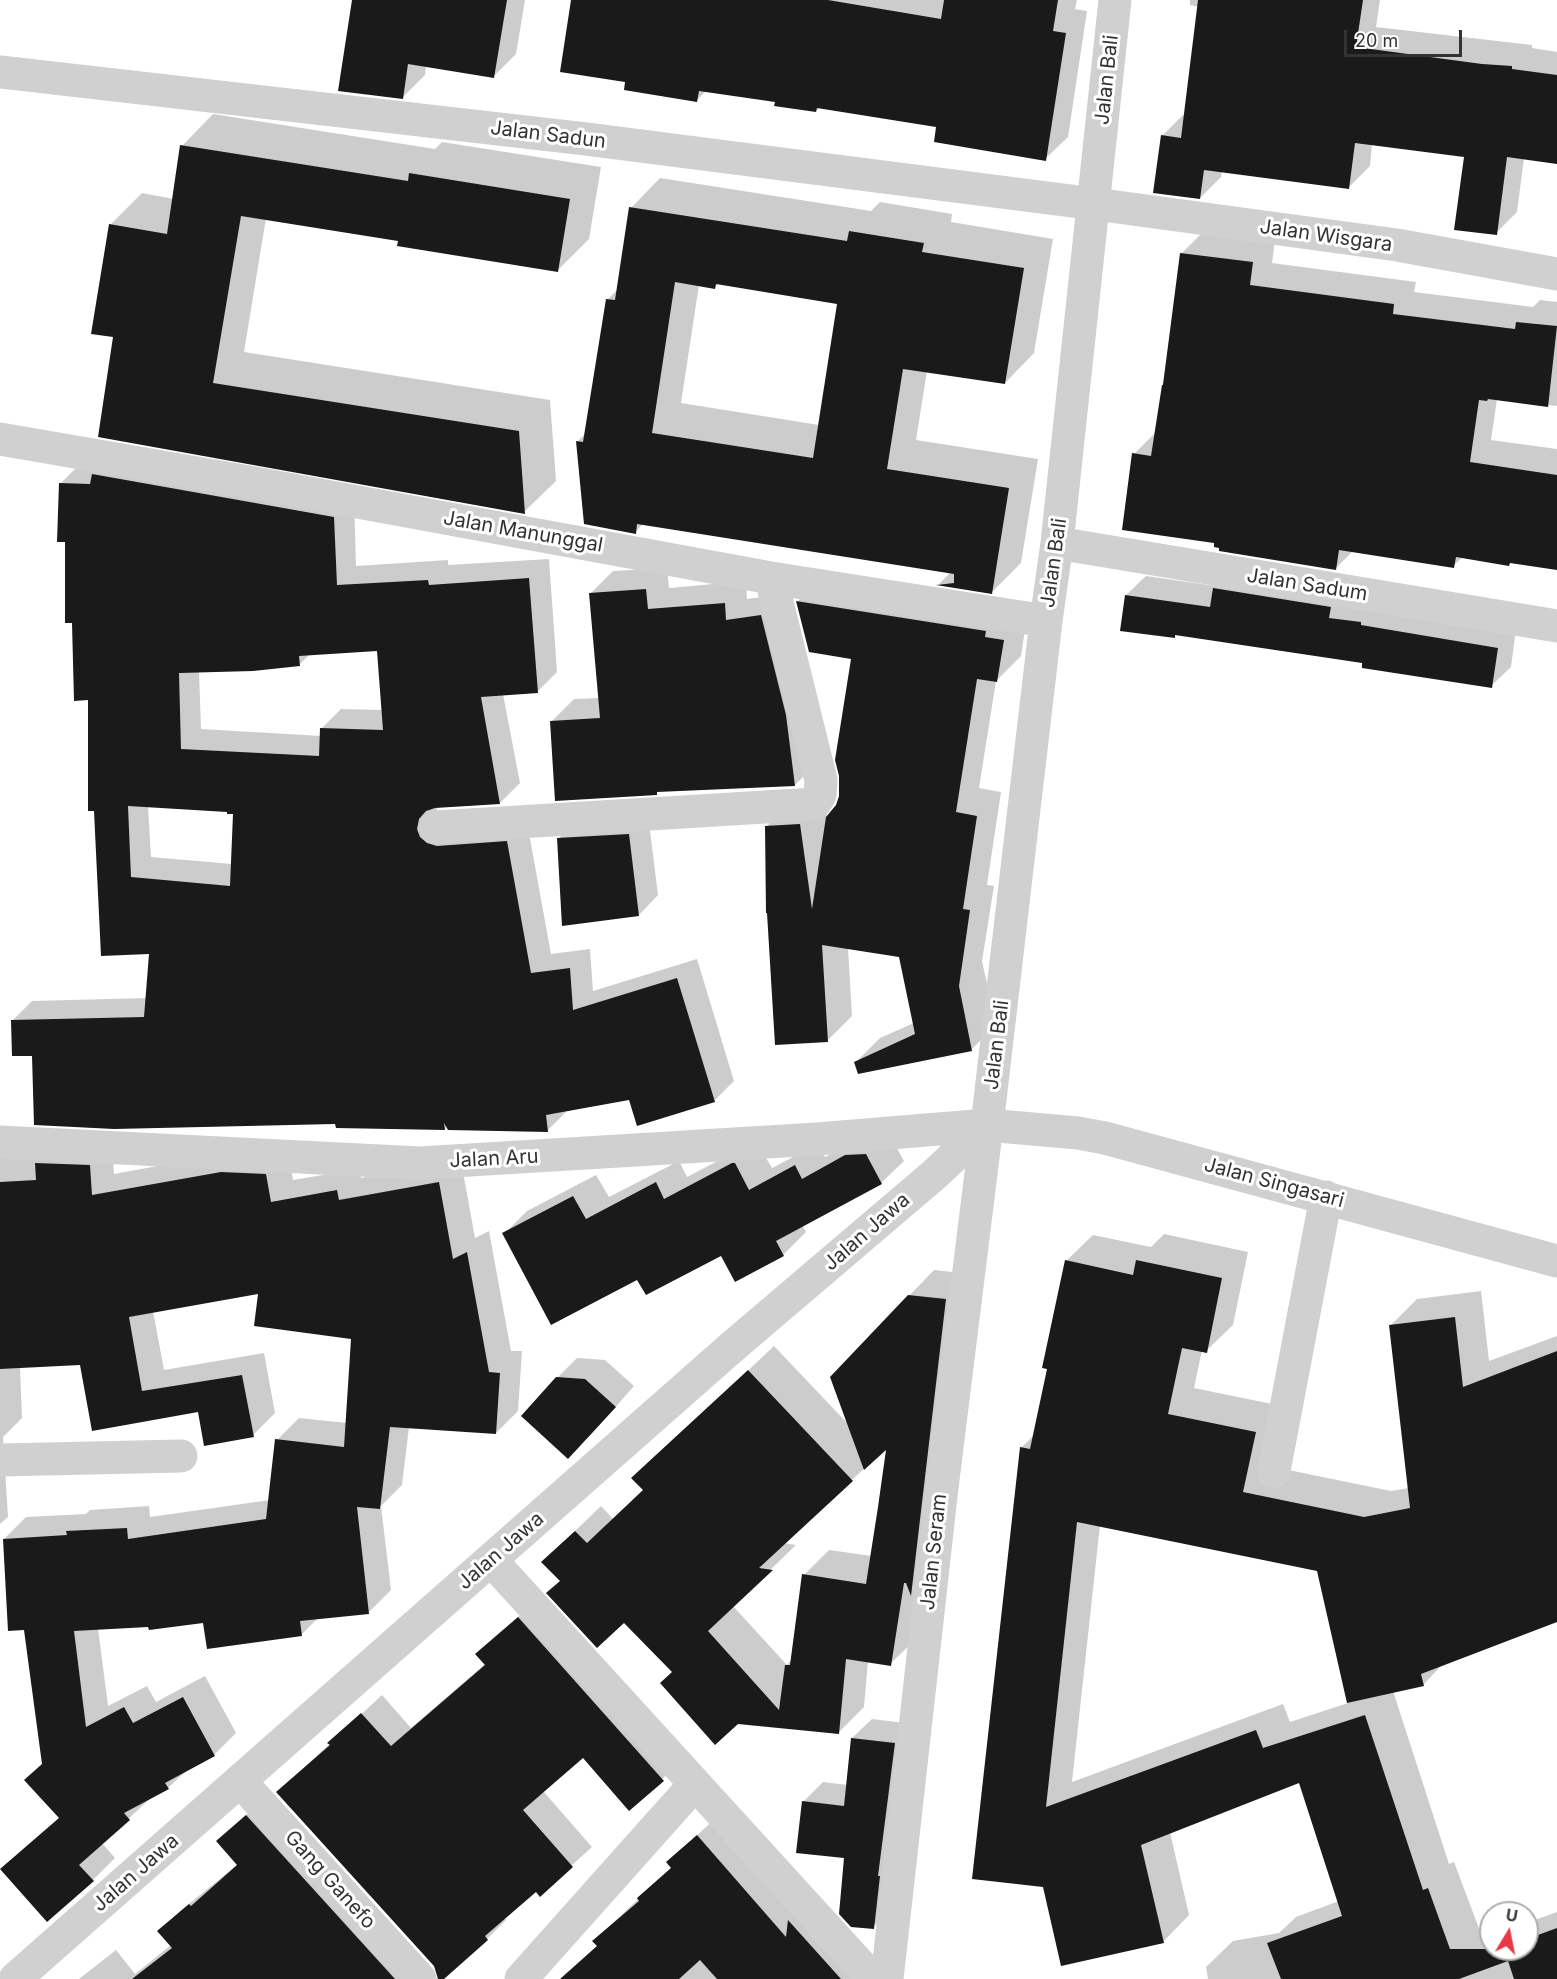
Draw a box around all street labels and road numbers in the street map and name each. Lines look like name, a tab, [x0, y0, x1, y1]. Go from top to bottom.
street label: Jalan Bali	[1090, 34, 1124, 126]
street label: Jalan Sadun	[489, 116, 607, 154]
street label: Jalan Wisgara	[1258, 215, 1394, 257]
street label: Jalan Manunggal	[441, 506, 605, 558]
street label: Jalan Bali	[1036, 517, 1072, 609]
street label: Jalan Sadum	[1245, 564, 1369, 606]
street label: Jalan Bali	[980, 999, 1014, 1091]
street label: Jalan Aru	[449, 1145, 539, 1173]
street label: Jalan Singasari	[1202, 1153, 1346, 1213]
street label: Jalan Jawa	[819, 1188, 915, 1276]
street label: Jalan Seram	[916, 1493, 952, 1611]
street label: Jalan Jawa	[453, 1507, 549, 1595]
street label: Gang Ganefo	[279, 1826, 381, 1934]
street label: Jalan Jawa	[88, 1829, 184, 1917]

